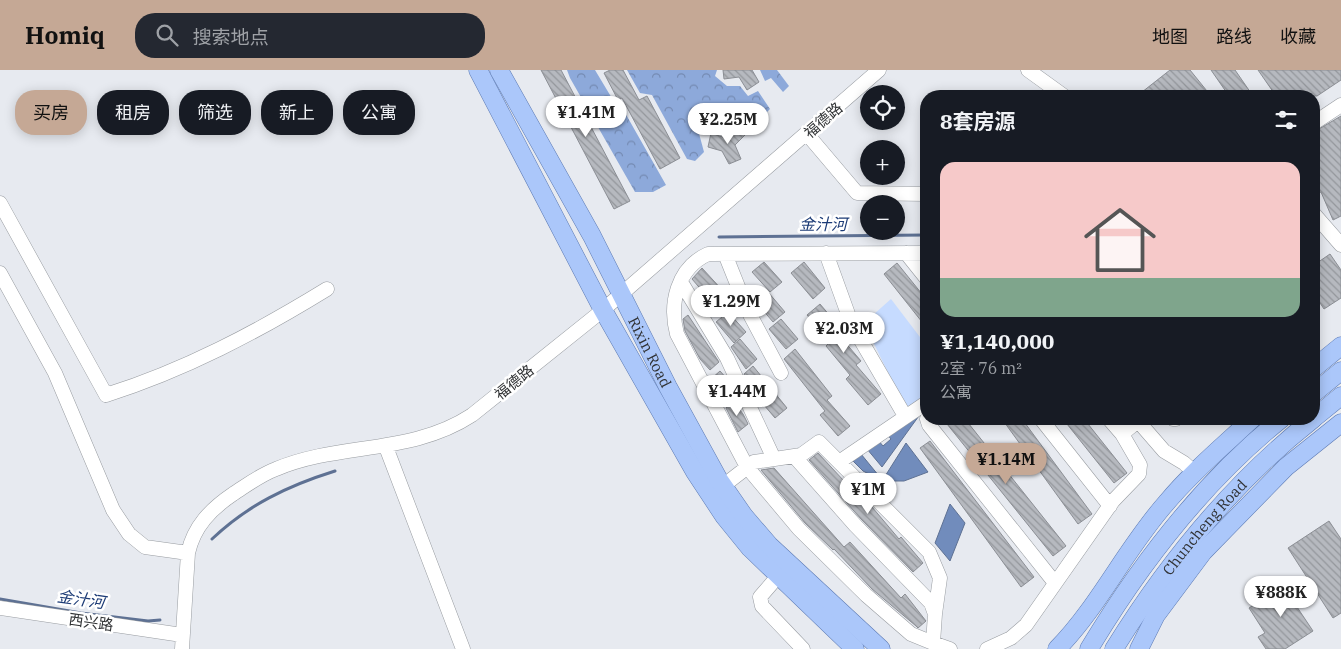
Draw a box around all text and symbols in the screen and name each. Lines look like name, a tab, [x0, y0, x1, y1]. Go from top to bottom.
search box	[135, 13, 485, 58]
text: Homiq	[25, 19, 105, 51]
icon: search	[153, 21, 181, 49]
text: 搜索地点	[193, 25, 269, 49]
text: 地图	[1152, 25, 1188, 48]
text: 路线	[1216, 25, 1252, 48]
text: 收藏	[1280, 25, 1316, 48]
map controls	[860, 85, 905, 240]
button: locate	[860, 85, 905, 130]
chip: 买房	[15, 90, 87, 135]
chip: 租房	[97, 90, 169, 135]
chip: 筛选	[179, 90, 251, 135]
chip: 新上	[261, 90, 333, 135]
chip: 公寓	[343, 90, 415, 135]
pin: ¥1.41M	[545, 96, 627, 138]
street label: 福德路	[800, 98, 846, 142]
text: ¥1.41M	[557, 102, 615, 122]
pin: ¥2.25M	[687, 102, 769, 145]
icon: filters	[1272, 106, 1300, 134]
text: 8套房源	[940, 107, 1016, 135]
text: ¥2.25M	[699, 109, 757, 129]
button: +	[860, 140, 905, 185]
button: −	[860, 195, 905, 240]
icon: home	[1075, 195, 1165, 285]
water label: 金汁河	[799, 214, 850, 234]
pin: ¥1.29M	[690, 284, 772, 327]
text: ¥1.29M	[702, 291, 760, 311]
pin: ¥2.03M	[803, 312, 885, 354]
street label: Rixin Road	[625, 313, 676, 390]
text: ¥2.03M	[815, 318, 873, 338]
text: ¥1,140,000	[940, 327, 1054, 355]
text: 2室 · 76 m²	[940, 358, 1022, 378]
street label: 福德路	[491, 360, 537, 404]
pin: ¥1.44M	[696, 374, 778, 417]
text: ¥1.44M	[708, 381, 766, 401]
text: 公寓	[940, 382, 972, 402]
pin: ¥1.14M	[965, 442, 1047, 485]
text: ¥1.14M	[977, 449, 1035, 469]
pin: ¥1M	[844, 472, 892, 515]
street label: Chuncheng Road	[1158, 475, 1250, 579]
text: ¥1M	[851, 479, 885, 499]
pin: ¥888K	[1246, 576, 1316, 618]
text: ¥888K	[1255, 582, 1307, 602]
water label: 金汁河	[56, 586, 109, 613]
street label: 西兴路	[67, 609, 115, 635]

